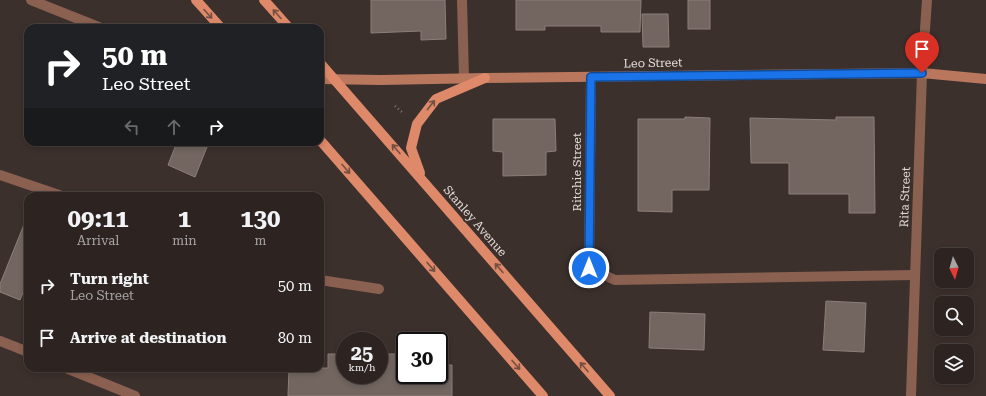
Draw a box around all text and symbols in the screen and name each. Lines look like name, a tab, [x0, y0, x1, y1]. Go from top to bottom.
one-way arrow	[204, 9, 213, 19]
one-way arrow	[272, 9, 281, 19]
pin	[905, 32, 939, 73]
icon: arrive	[911, 38, 933, 60]
text: 50 m	[102, 39, 167, 72]
icon: right	[36, 40, 88, 92]
street label: Leo Street	[623, 55, 683, 71]
text: Leo Street	[102, 73, 190, 94]
one-way arrow	[427, 100, 435, 111]
icon: left	[121, 116, 143, 138]
icon: ahead	[163, 116, 185, 138]
icon: right	[205, 116, 227, 138]
street label: Ritchie Street	[570, 132, 584, 211]
one-way arrow	[391, 144, 400, 154]
one-way arrow	[341, 164, 350, 174]
street label: Rita Street	[897, 166, 913, 227]
street label: Stanley Avenue	[440, 183, 510, 260]
text: 09:11	[68, 205, 129, 233]
text: 1	[178, 205, 191, 233]
text: 130	[240, 205, 281, 233]
text: Arrival	[77, 233, 119, 248]
text: min	[172, 233, 197, 248]
text: m	[254, 233, 266, 248]
position arrow	[568, 247, 610, 289]
north arrow	[934, 248, 974, 288]
map controls	[934, 248, 974, 384]
one-way arrow	[426, 262, 436, 272]
one-way arrow	[495, 263, 504, 274]
text: Turn right	[70, 270, 149, 288]
icon: right	[36, 275, 58, 297]
text: 50 m	[278, 277, 312, 295]
text: Leo Street	[70, 288, 134, 303]
button: search	[934, 296, 974, 336]
icon: arrive	[36, 327, 58, 349]
text: Arrive at destination	[70, 329, 226, 347]
text: 80 m	[278, 329, 312, 347]
speed limit sign: 30	[396, 332, 448, 384]
text: 25	[351, 341, 373, 365]
button: layers	[934, 344, 974, 384]
one-way arrow	[512, 360, 521, 371]
one-way arrow	[580, 361, 589, 372]
text: km/h	[349, 362, 375, 373]

